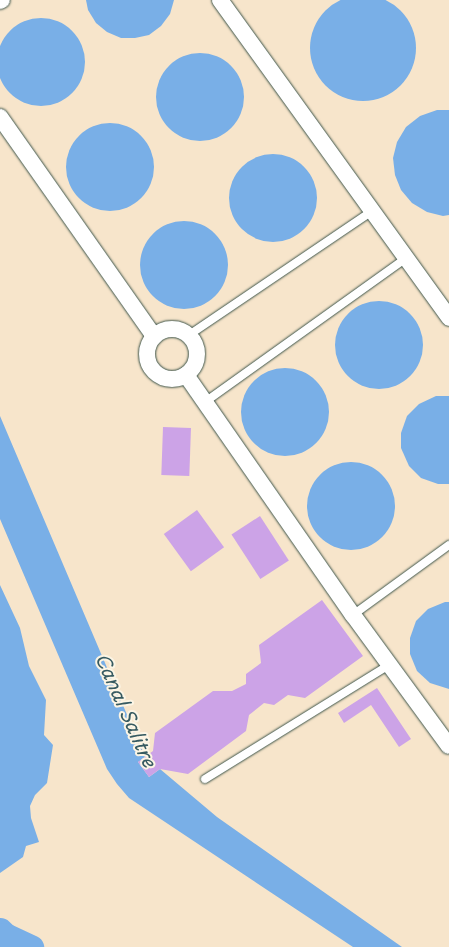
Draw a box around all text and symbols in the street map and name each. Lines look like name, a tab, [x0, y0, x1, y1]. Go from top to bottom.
water label: Canal Salitre	[91, 650, 161, 770]

